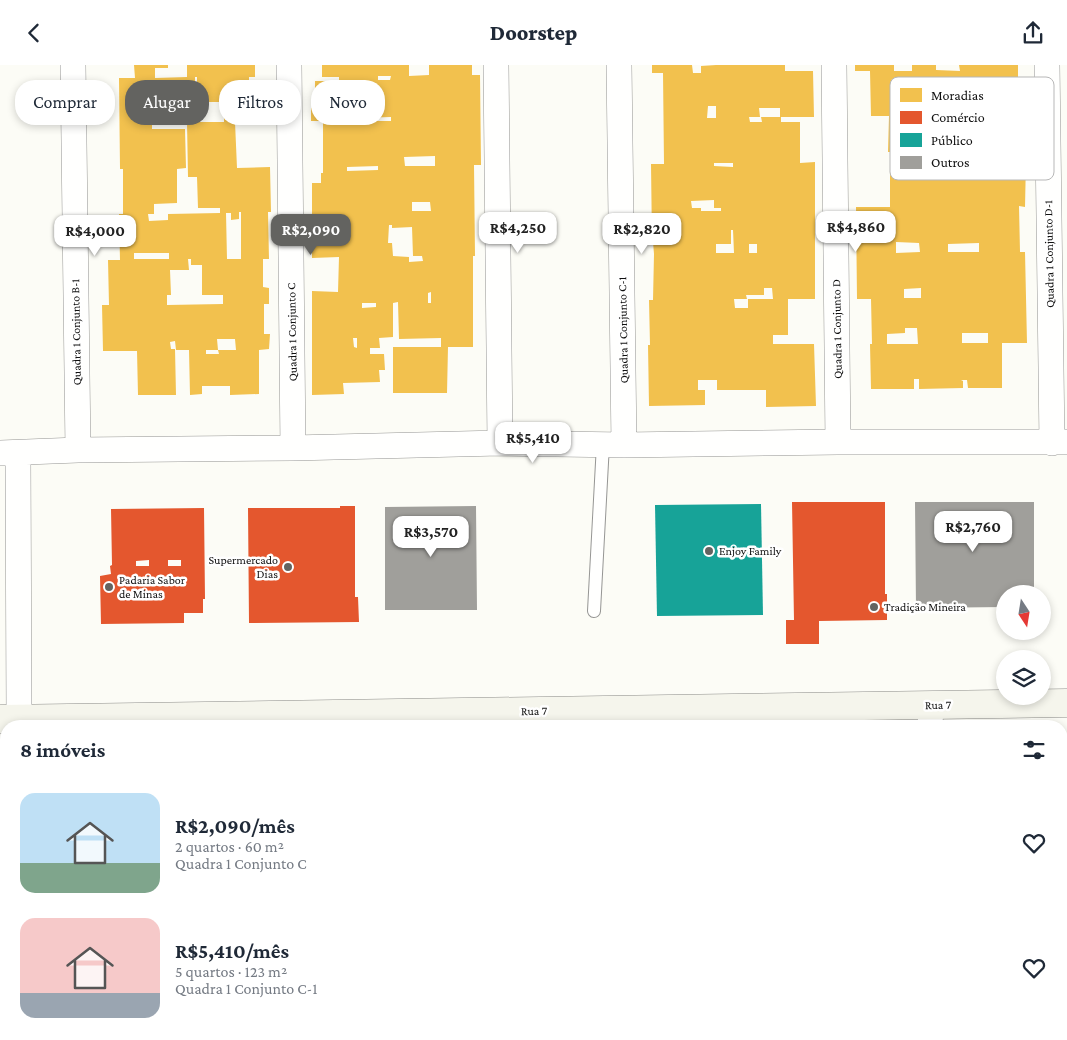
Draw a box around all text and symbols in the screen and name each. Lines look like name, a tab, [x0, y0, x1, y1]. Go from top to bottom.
icon: back	[20, 19, 48, 47]
icon: share	[1019, 19, 1047, 47]
text: Doorstep	[490, 20, 577, 45]
legend	[890, 77, 1054, 180]
chip: Comprar	[15, 80, 115, 125]
chip: Alugar	[125, 80, 209, 125]
chip: Filtros	[219, 80, 301, 125]
chip: Novo	[311, 80, 385, 125]
text: Moradias	[931, 87, 984, 103]
text: Comércio	[931, 109, 985, 125]
text: Público	[931, 132, 973, 148]
text: Outros	[931, 154, 970, 170]
street label: Quadra 1 Conjunto D-1	[1041, 200, 1057, 308]
pin: R$4,250	[472, 211, 564, 254]
pin: R$4,860	[810, 211, 902, 253]
pin: R$2,090	[265, 213, 357, 256]
pin: R$2,820	[596, 213, 688, 255]
pin: R$4,000	[49, 215, 141, 257]
text: R$4,860	[827, 218, 885, 235]
text: R$4,250	[490, 219, 546, 236]
text: R$2,820	[613, 220, 671, 237]
text: R$2,090	[282, 221, 340, 238]
text: R$4,000	[65, 222, 125, 239]
street label: Quadra 1 Conjunto C-1	[615, 276, 631, 384]
street label: Quadra 1 Conjunto B-1	[68, 279, 84, 385]
street label: Quadra 1 Conjunto D	[829, 279, 845, 379]
street label: Quadra 1 Conjunto C	[284, 283, 300, 381]
pin: R$5,410	[487, 421, 579, 464]
text: R$5,410	[506, 429, 560, 446]
pin: R$2,760	[927, 511, 1019, 553]
pin: R$3,570	[385, 515, 477, 558]
text: R$2,760	[945, 518, 1001, 535]
text: R$3,570	[404, 523, 458, 540]
place label: Enjoy Family	[719, 544, 782, 558]
marker: Enjoy Family	[703, 545, 715, 557]
place label: Supermercado Dias	[208, 553, 278, 581]
marker: Supermercado Dias	[282, 561, 294, 573]
place label: Padaria Sabor de Minas	[119, 573, 186, 601]
marker: Padaria Sabor de Minas	[103, 581, 115, 593]
north arrow	[996, 585, 1051, 640]
map controls	[996, 585, 1051, 705]
place label: Tradição Mineira	[884, 600, 966, 614]
marker: Tradição Mineira	[868, 601, 880, 613]
button: layers	[996, 650, 1051, 705]
street label: Rua 7	[925, 698, 952, 712]
street label: Rua 7	[521, 704, 548, 718]
icon: filters	[1020, 736, 1048, 764]
text: 8 imóveis	[20, 738, 105, 762]
icon: home	[60, 813, 120, 873]
text: R$2,090/mês	[175, 814, 295, 838]
icon: heart	[1020, 829, 1048, 857]
text: 2 quartos · 60 m²	[175, 838, 284, 855]
text: Quadra 1 Conjunto C	[175, 855, 307, 872]
icon: home	[60, 938, 120, 998]
text: R$5,410/mês	[175, 939, 289, 963]
icon: heart	[1020, 954, 1048, 982]
text: 5 quartos · 123 m²	[175, 963, 287, 980]
text: Quadra 1 Conjunto C-1	[175, 980, 318, 997]

